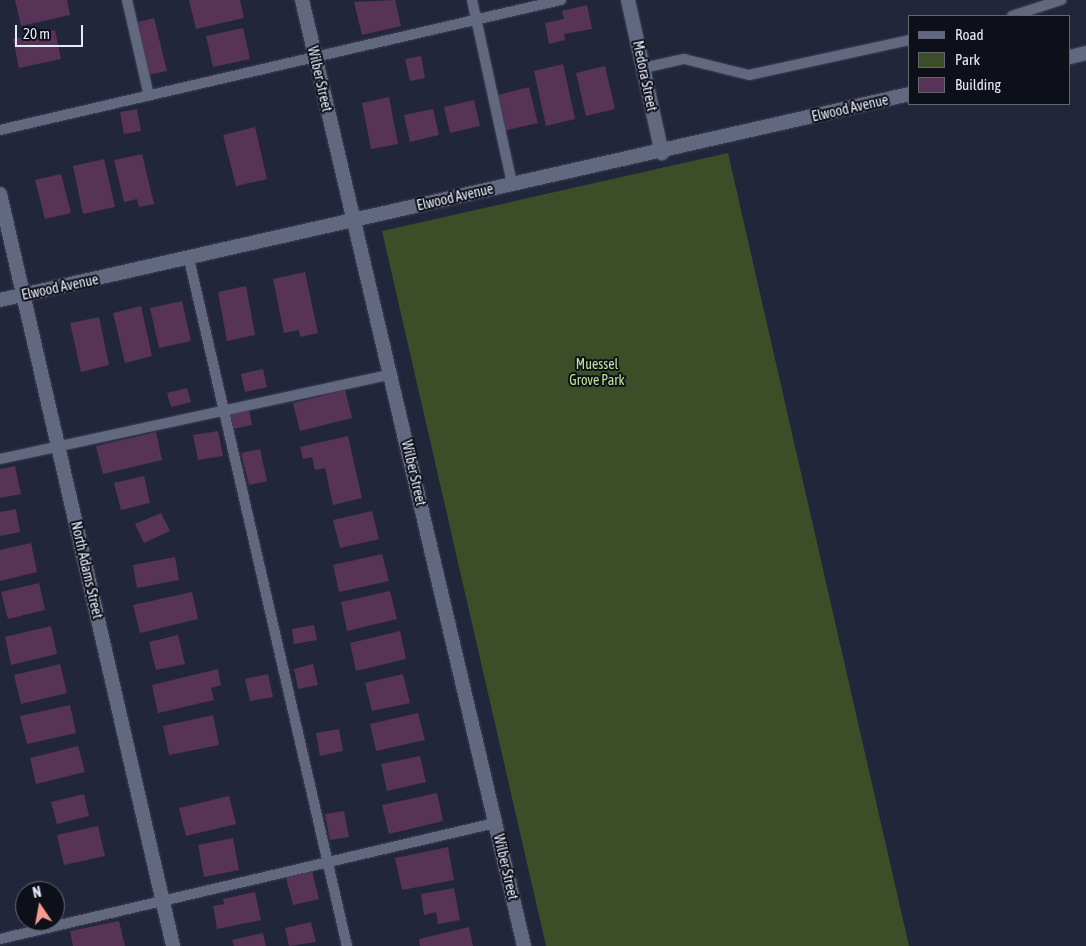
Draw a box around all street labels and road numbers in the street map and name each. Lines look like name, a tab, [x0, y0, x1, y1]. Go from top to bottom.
street label: Medora Street	[629, 39, 661, 113]
street label: Wilber Street	[304, 45, 336, 113]
street label: Elwood Avenue	[810, 91, 890, 125]
street label: Elwood Avenue	[415, 180, 495, 214]
street label: Elwood Avenue	[20, 271, 100, 303]
street label: Wilber Street	[398, 439, 430, 507]
street label: North Adams Street	[68, 520, 106, 620]
street label: Wilber Street	[490, 833, 522, 901]

